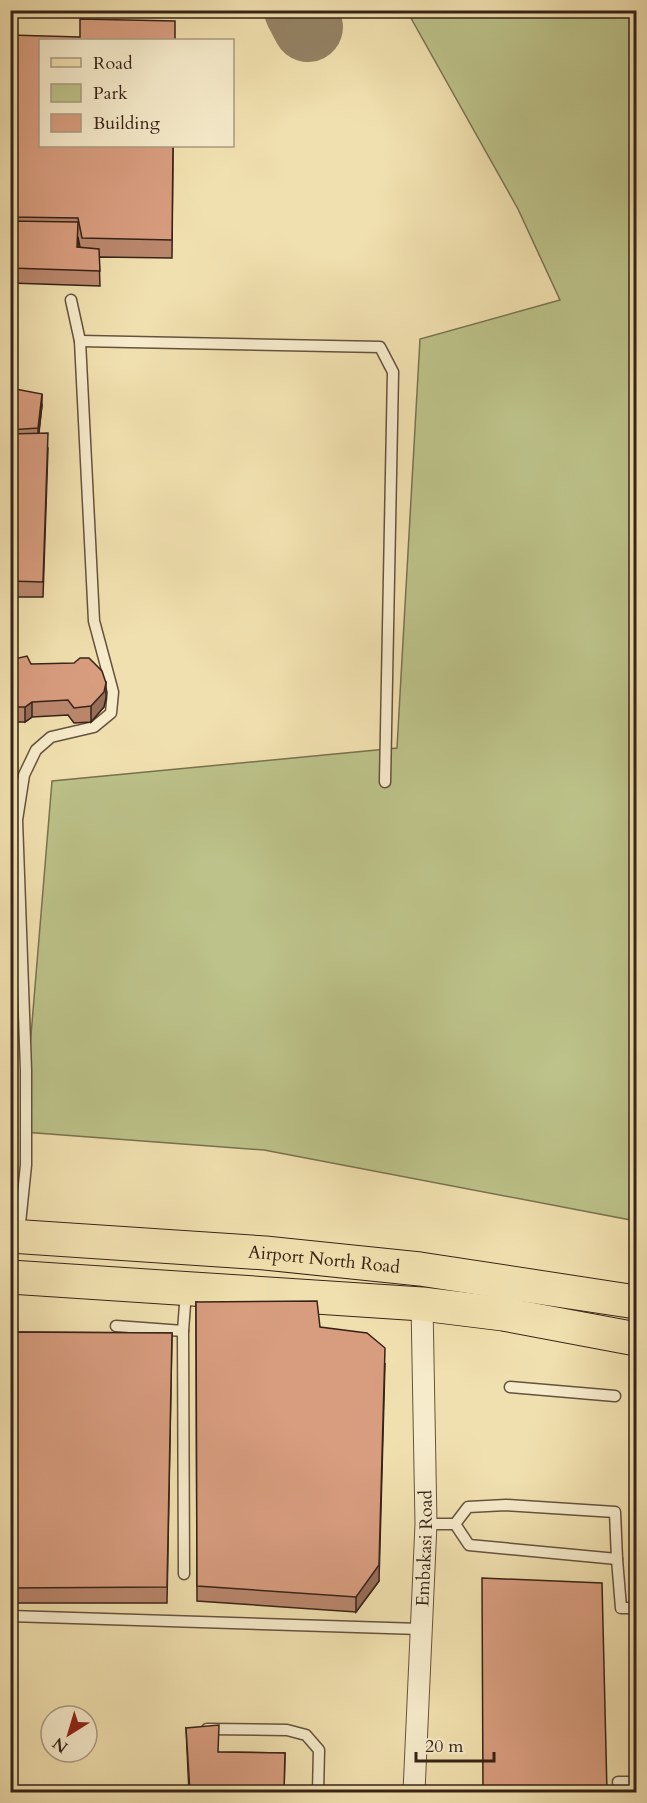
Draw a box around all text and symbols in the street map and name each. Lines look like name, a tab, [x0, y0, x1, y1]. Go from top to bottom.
legend	[39, 39, 234, 147]
text: Road	[93, 51, 133, 76]
text: Park	[93, 81, 128, 106]
text: Building	[93, 111, 161, 136]
street label: Airport North Road	[247, 1239, 402, 1279]
street label: Embakasi Road	[410, 1489, 439, 1607]
north arrow	[39, 1704, 99, 1764]
scale bar	[416, 1725, 494, 1763]
text: N	[48, 1732, 73, 1758]
text: 20 m	[425, 1734, 464, 1759]

